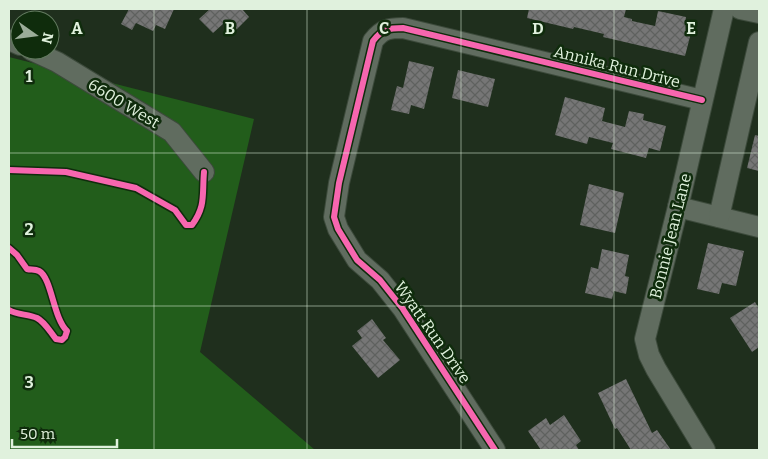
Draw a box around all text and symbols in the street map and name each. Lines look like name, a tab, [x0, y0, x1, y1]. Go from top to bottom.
north arrow	[10, 10, 60, 60]
text: A	[71, 19, 83, 38]
text: B	[225, 19, 235, 38]
text: C	[379, 19, 389, 38]
text: D	[532, 19, 544, 38]
text: E	[686, 19, 696, 38]
text: N	[38, 31, 57, 46]
street label: Annika Run Drive	[552, 42, 682, 91]
text: 1	[26, 67, 33, 86]
street label: 6600 West	[85, 75, 163, 132]
street label: Bonnie Jean Lane	[646, 171, 695, 301]
text: 2	[24, 220, 34, 239]
street label: Wyatt Run Drive	[390, 278, 475, 387]
text: 3	[24, 373, 34, 392]
scale bar	[12, 416, 118, 448]
text: 50 m	[20, 425, 56, 443]

